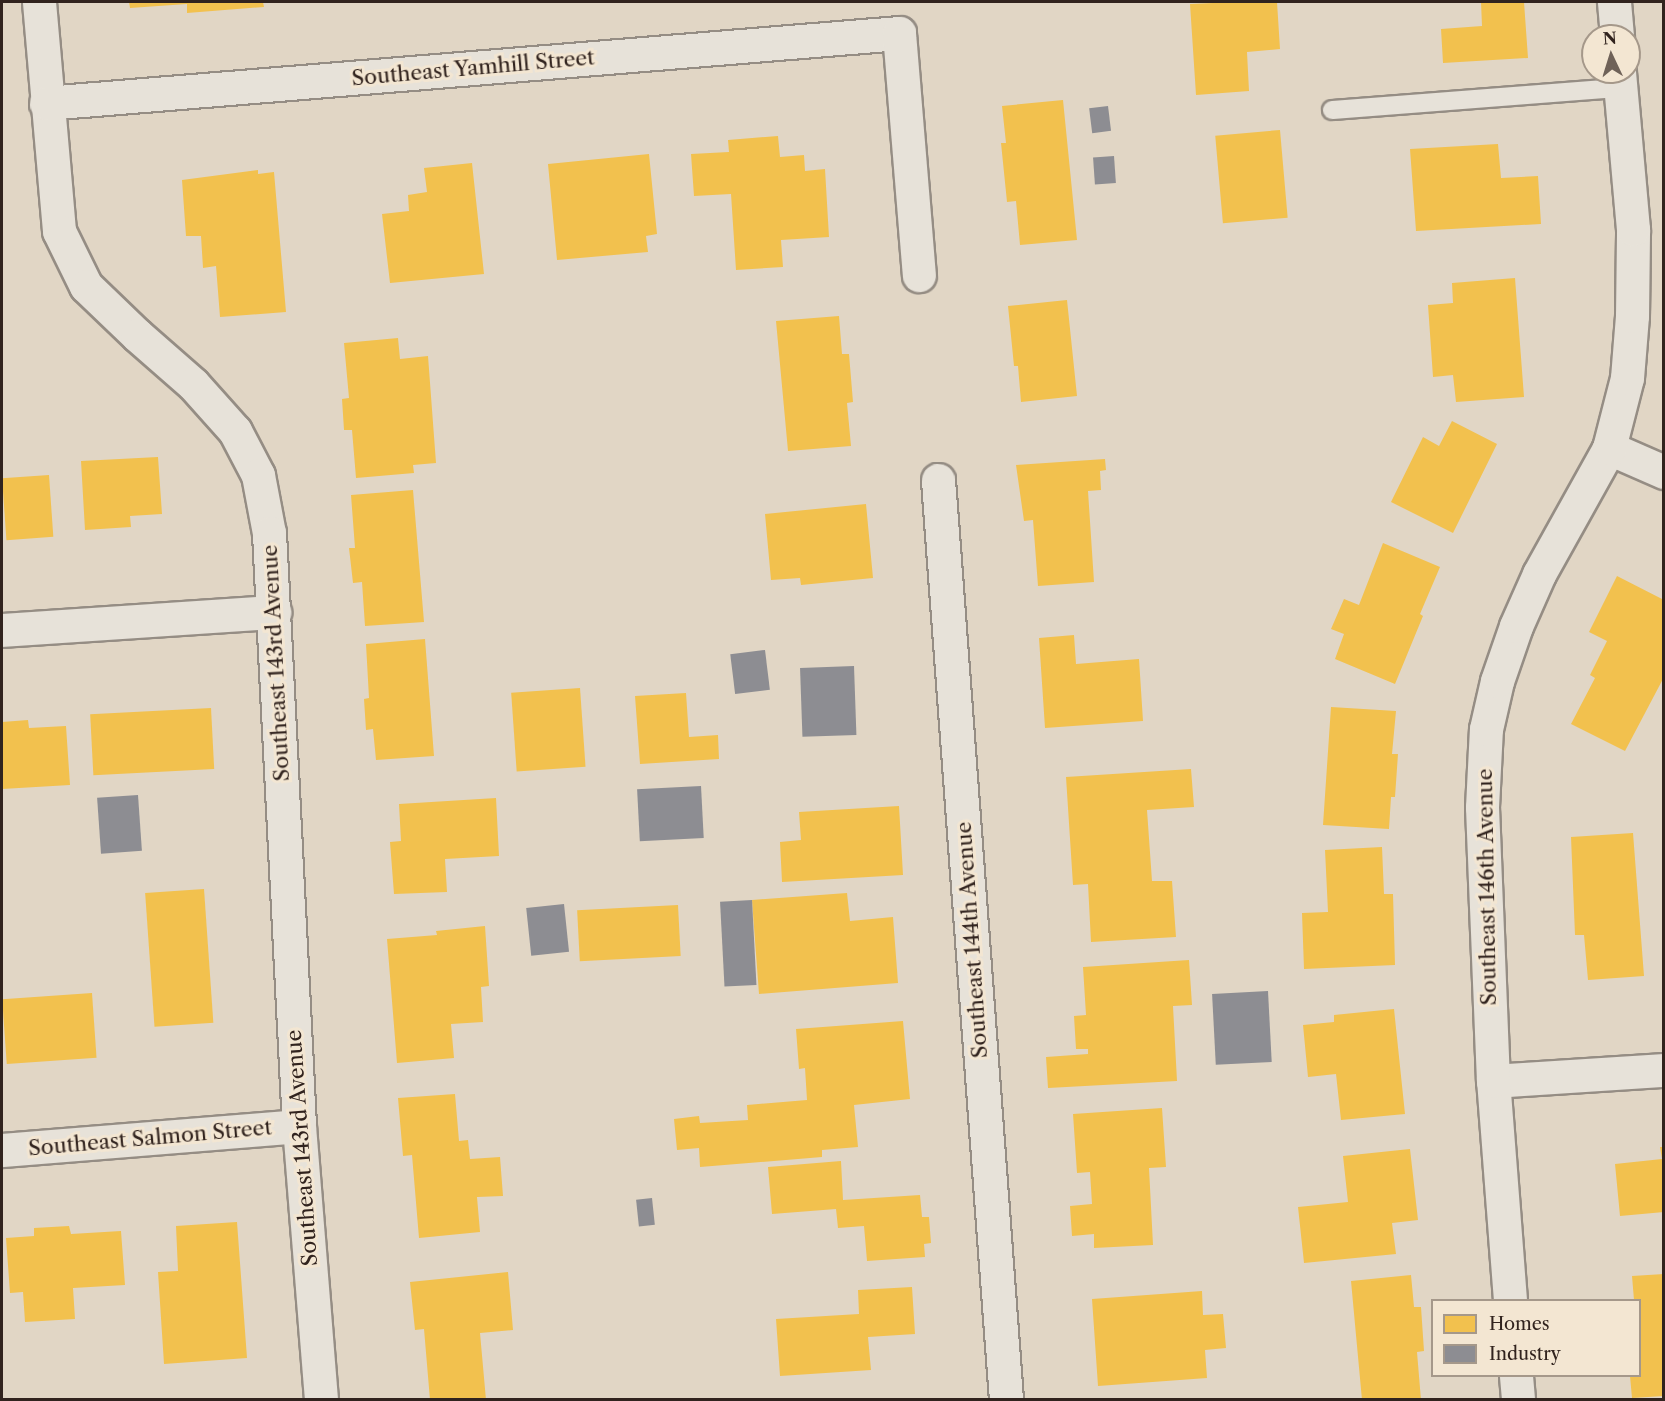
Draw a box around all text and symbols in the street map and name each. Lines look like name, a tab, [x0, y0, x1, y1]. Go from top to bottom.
north arrow	[1581, 24, 1641, 84]
text: N	[1602, 28, 1618, 48]
street label: Southeast Yamhill Street	[350, 45, 596, 91]
street label: Southeast 143rd Avenue	[257, 544, 295, 782]
street label: Southeast 146th Avenue	[1472, 768, 1502, 1006]
street label: Southeast 144th Avenue	[951, 821, 993, 1059]
street label: Southeast 143rd Avenue	[281, 1028, 323, 1268]
street label: Southeast Salmon Street	[27, 1115, 273, 1161]
legend	[1431, 1299, 1641, 1377]
text: Homes	[1489, 1313, 1550, 1335]
text: Industry	[1489, 1343, 1561, 1365]

